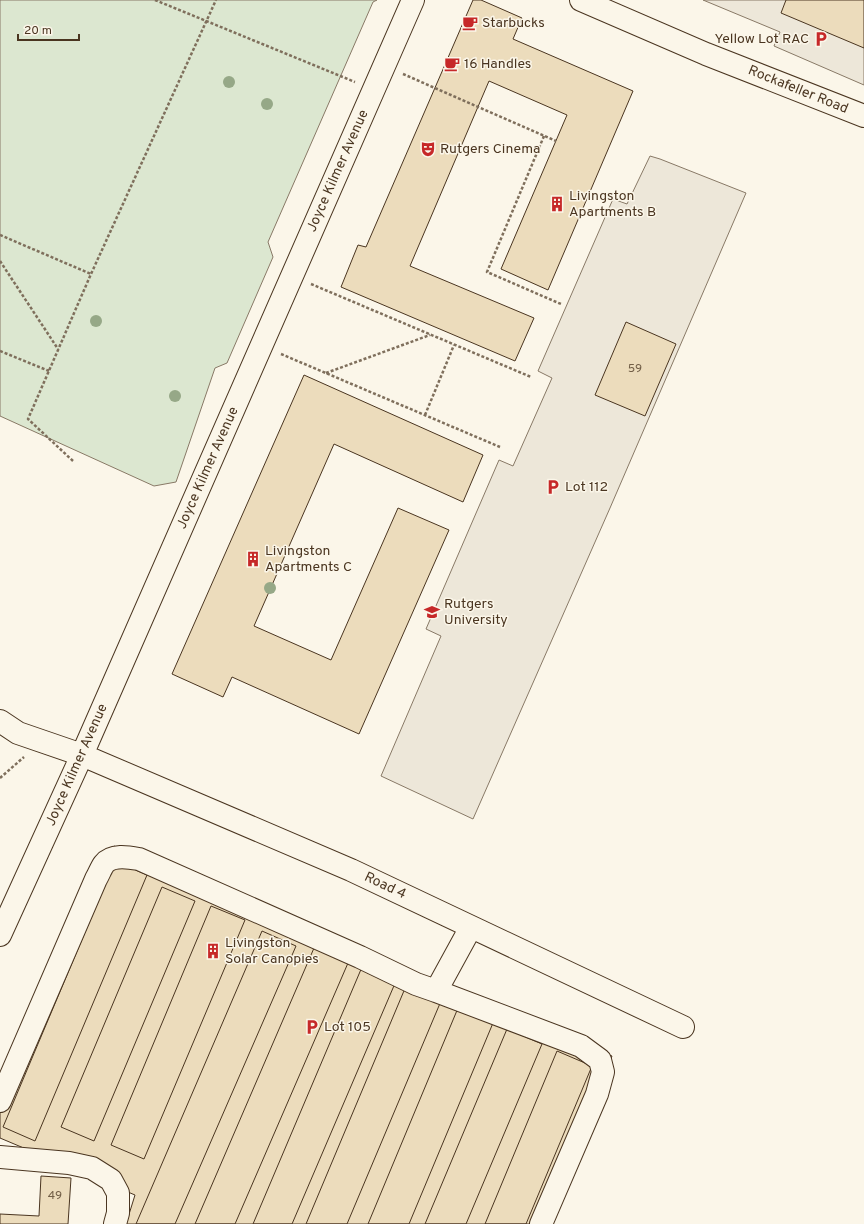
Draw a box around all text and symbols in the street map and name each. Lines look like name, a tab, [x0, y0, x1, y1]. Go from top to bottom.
cafe icon: Starbucks	[461, 14, 479, 32]
place label: Starbucks	[482, 15, 545, 32]
scale bar	[18, 16, 79, 42]
text: 20 m	[24, 23, 52, 39]
parking icon: Yellow Lot RAC	[812, 30, 830, 48]
place label: Yellow Lot RAC	[715, 31, 809, 48]
cafe icon: 16 Handles	[443, 55, 461, 73]
place label: 16 Handles	[464, 56, 531, 73]
street label: Rockafeller Road	[745, 62, 851, 118]
street label: Joyce Kilmer Avenue	[303, 107, 373, 235]
theatre icon: Rutgers Cinema	[419, 140, 437, 158]
place label: Rutgers Cinema	[440, 141, 540, 158]
place label: Livingston Apartments B	[569, 188, 656, 221]
building icon: Livingston Apartments B	[548, 195, 566, 213]
house number: 59	[628, 361, 642, 377]
street label: Joyce Kilmer Avenue	[173, 404, 243, 532]
parking icon: Lot 112	[544, 478, 562, 496]
place label: Lot 112	[565, 479, 608, 496]
place label: Livingston Apartments C	[265, 543, 352, 576]
building icon: Livingston Apartments C	[244, 550, 262, 568]
place label: Rutgers University	[444, 596, 508, 629]
school or university icon: Rutgers University	[423, 603, 441, 621]
street label: Joyce Kilmer Avenue	[42, 701, 112, 829]
street label: Road 4	[361, 869, 409, 903]
place label: Livingston Solar Canopies	[225, 935, 319, 968]
building icon: Livingston Solar Canopies	[204, 942, 222, 960]
parking icon: Lot 105	[303, 1018, 321, 1036]
place label: Lot 105	[324, 1019, 371, 1036]
house number: 49	[48, 1188, 62, 1204]

